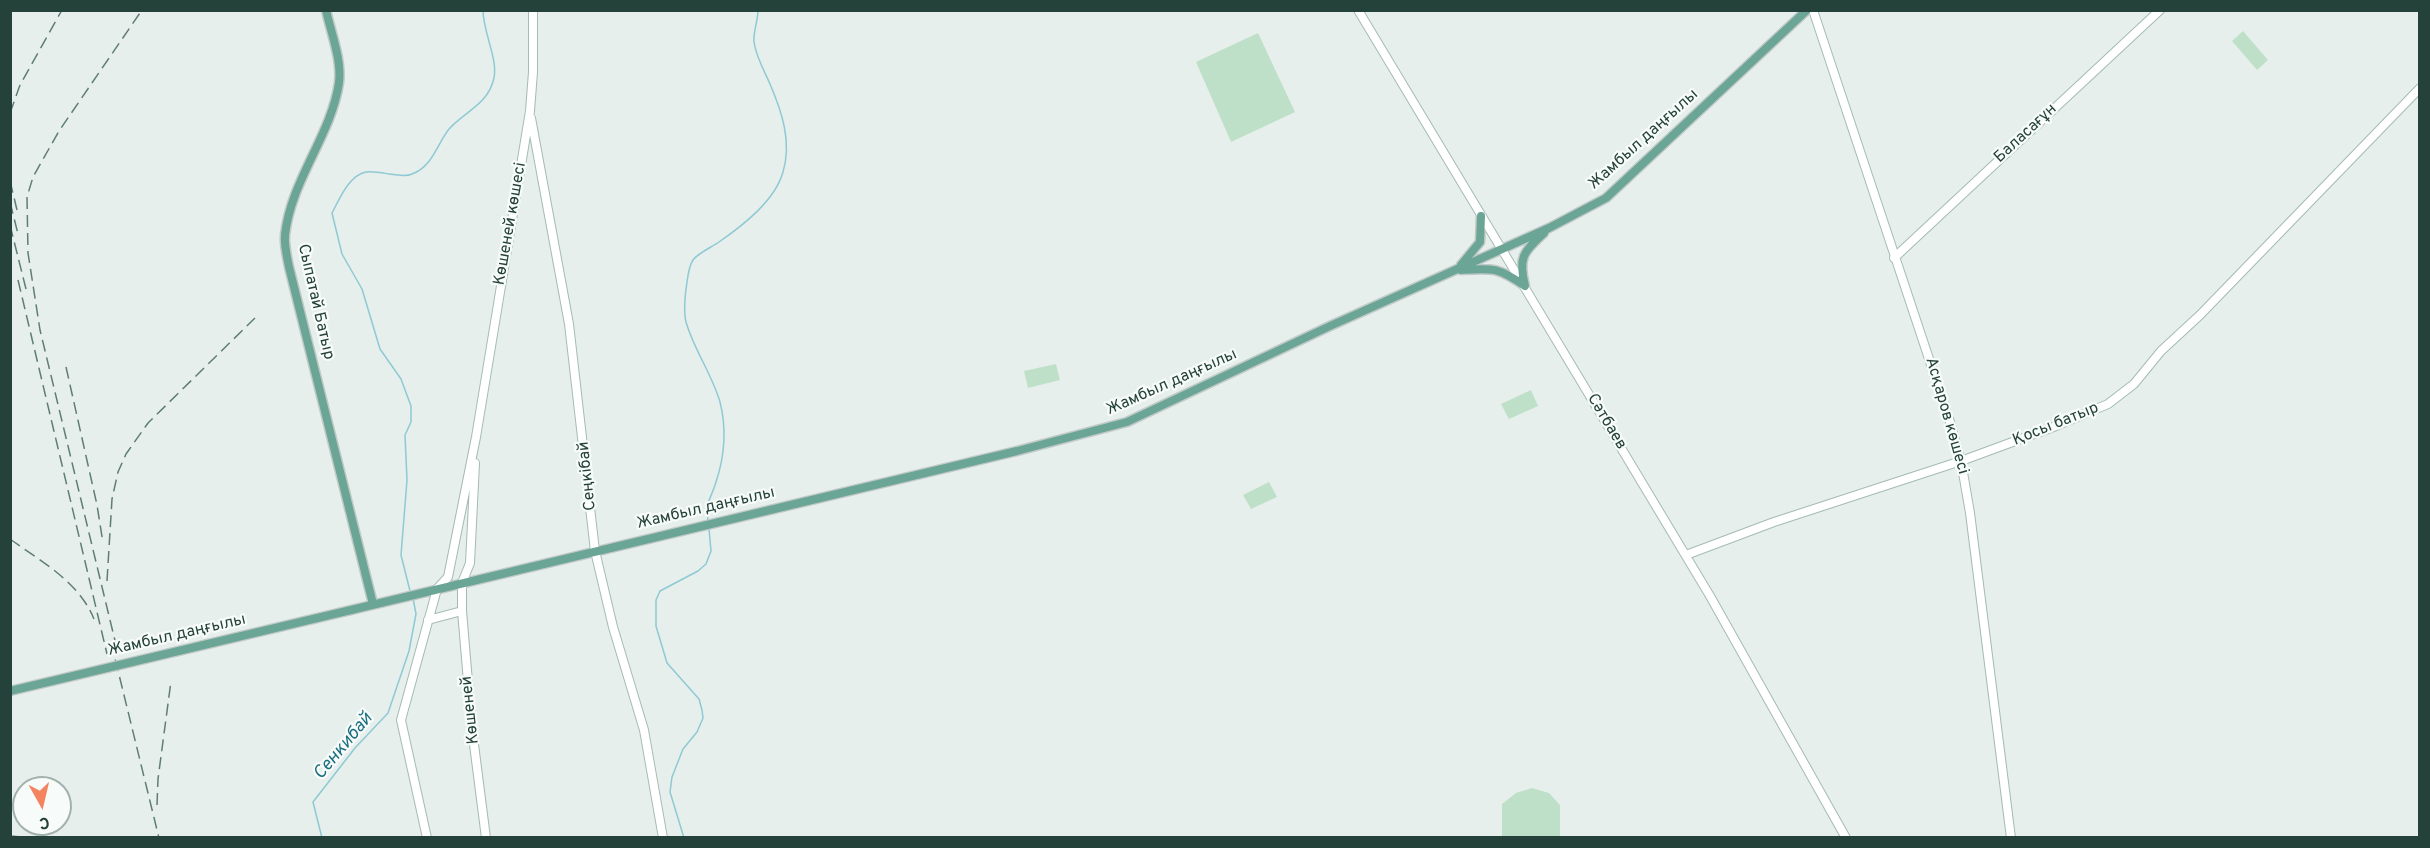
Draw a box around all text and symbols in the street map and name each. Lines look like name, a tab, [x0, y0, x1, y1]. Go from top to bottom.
street label: Жамбыл даңғылы	[1585, 86, 1703, 194]
street label: Баласағұн	[1991, 100, 2061, 168]
street label: Көшеней көшесі	[491, 161, 531, 287]
street label: Сыпатай Батыр	[292, 242, 338, 362]
street label: Жамбыл даңғылы	[1104, 346, 1240, 420]
street label: Асқаров көшесі	[1920, 355, 1972, 477]
street label: Сәтбаев	[1582, 391, 1630, 453]
street label: Қосы батыр	[2010, 399, 2102, 451]
street label: Сеңкібай	[575, 440, 601, 512]
street label: Жамбыл даңғылы	[635, 484, 777, 534]
street label: Жамбыл даңғылы	[106, 611, 248, 661]
street label: Көшеней	[458, 675, 484, 745]
water label: Сенкибай	[310, 709, 378, 785]
north arrow	[12, 776, 72, 836]
text: С	[38, 811, 51, 832]

